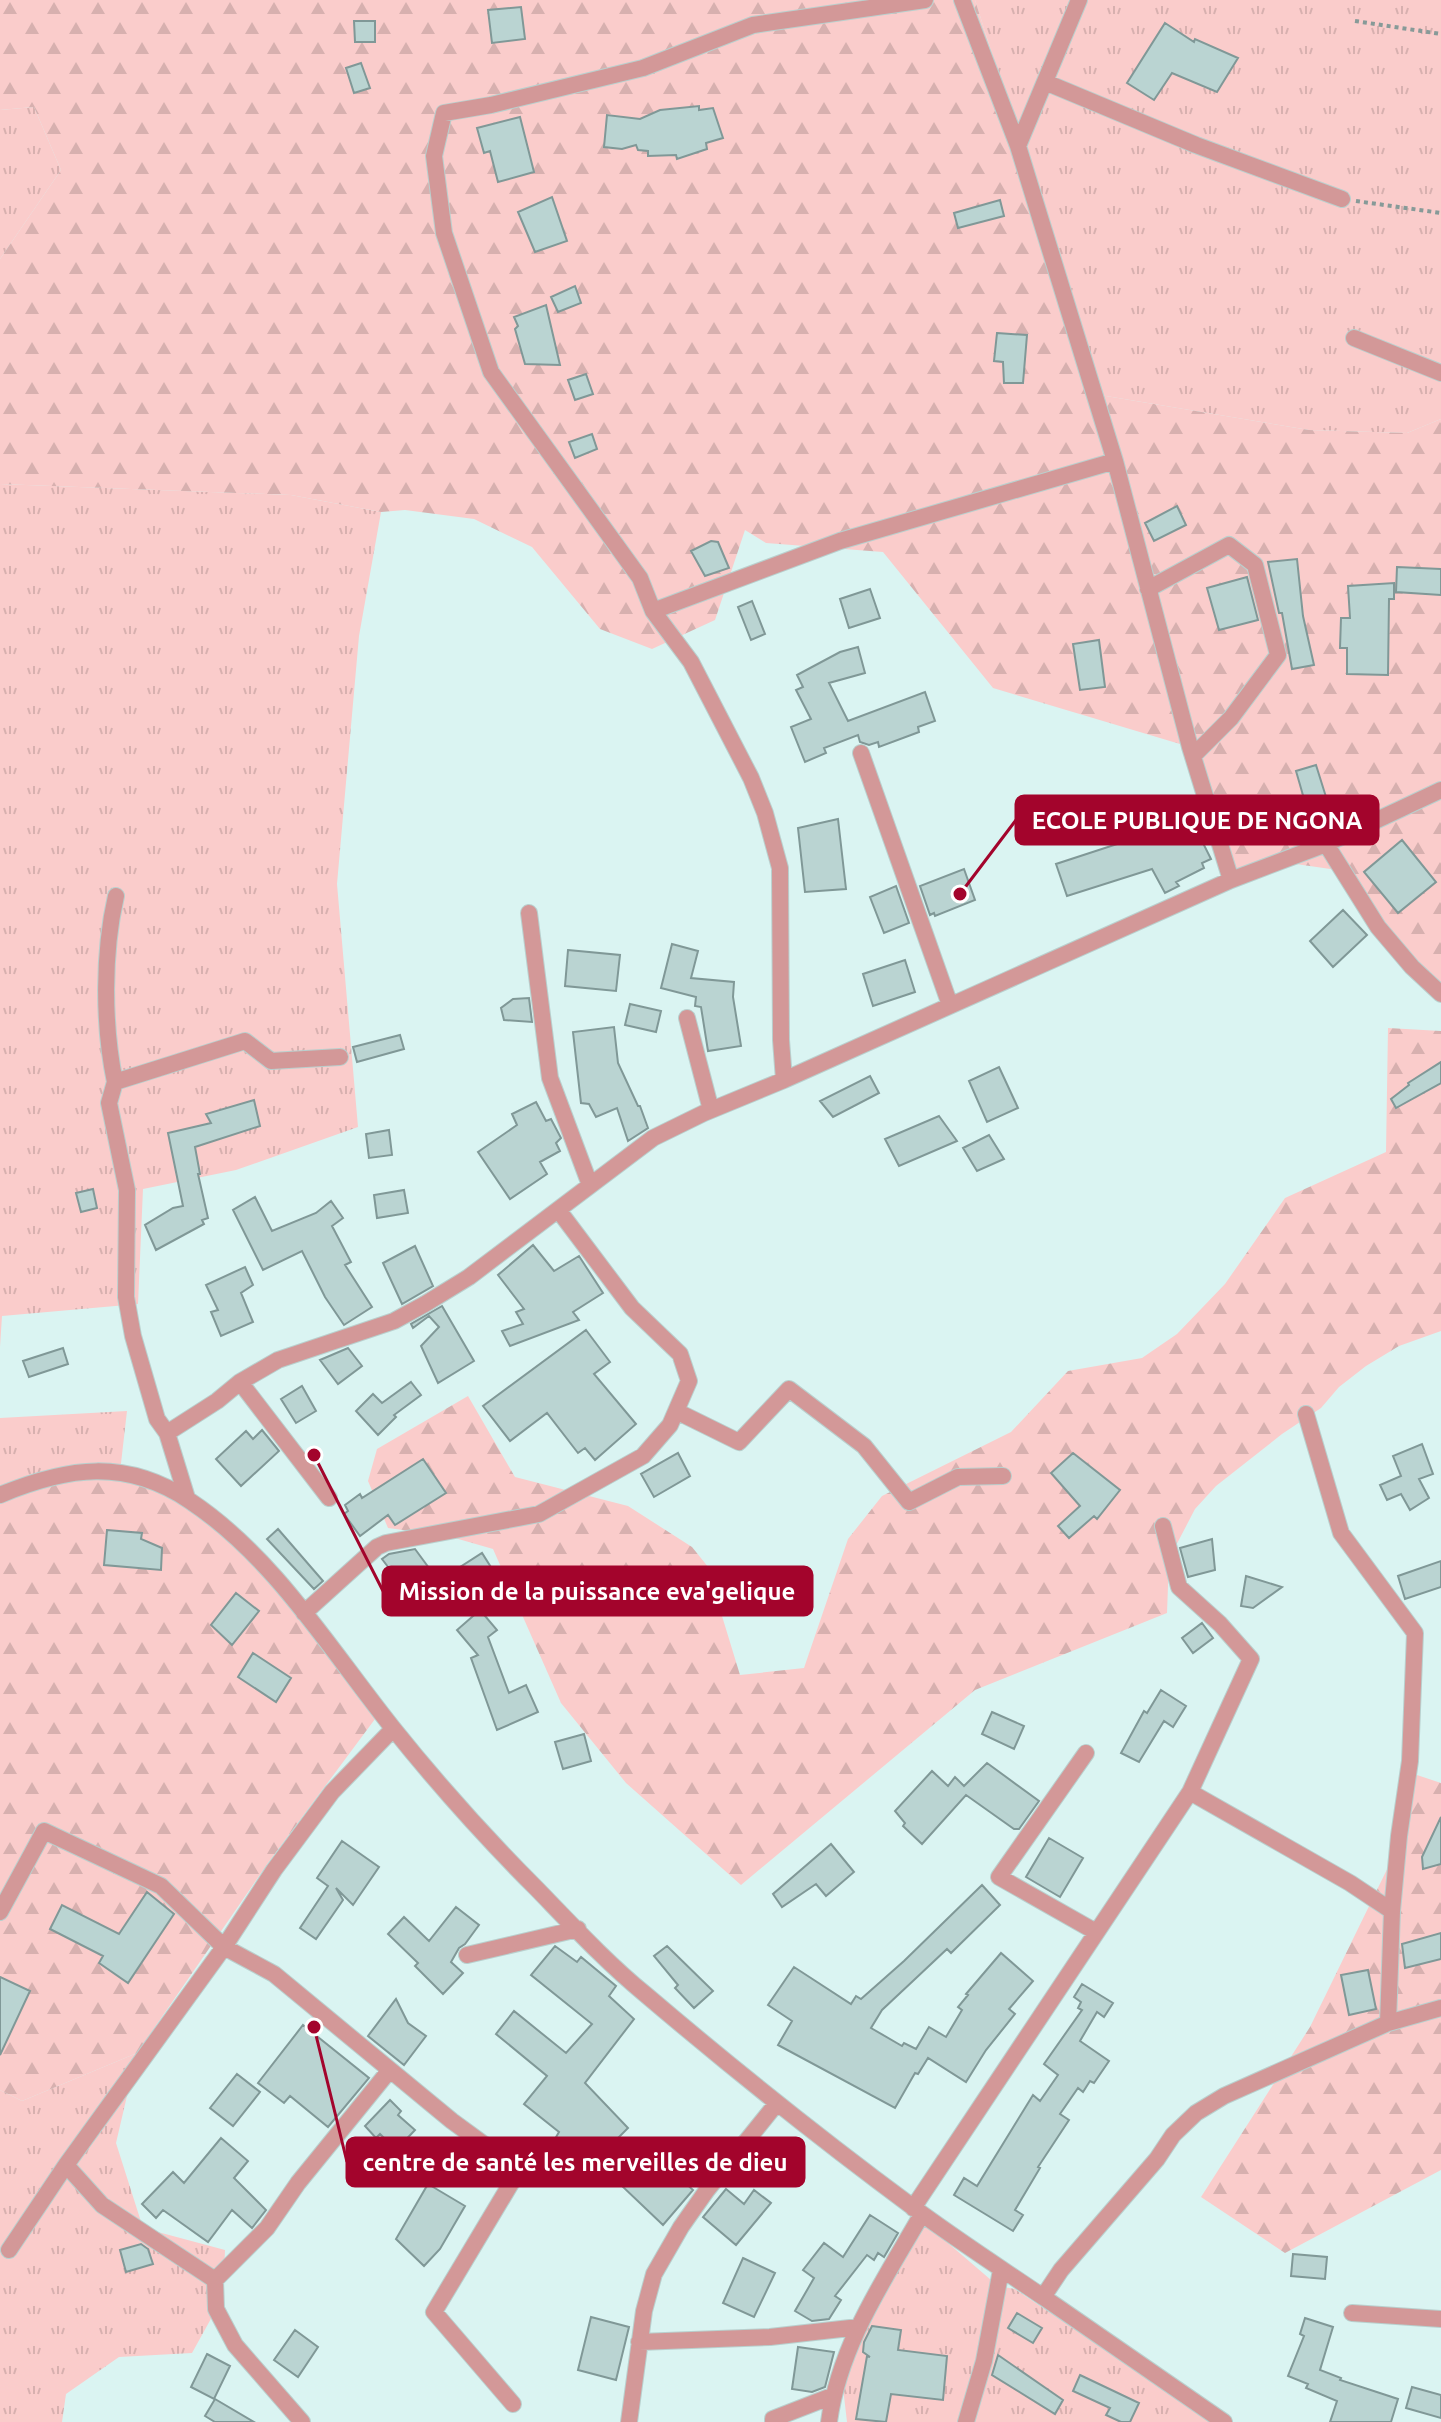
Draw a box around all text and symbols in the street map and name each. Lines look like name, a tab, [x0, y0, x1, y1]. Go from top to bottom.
callout: ECOLE PUBLIQUE DE NGONA	[1016, 796, 1378, 844]
text: ECOLE PUBLIQUE DE NGONA	[1032, 807, 1362, 834]
callout: Mission de la puissance eva'gelique	[383, 1567, 812, 1615]
text: Mission de la puissance eva'gelique	[399, 1578, 795, 1605]
callout: centre de santé les merveilles de dieu	[347, 2138, 804, 2186]
text: centre de santé les merveilles de dieu	[363, 2149, 787, 2176]

